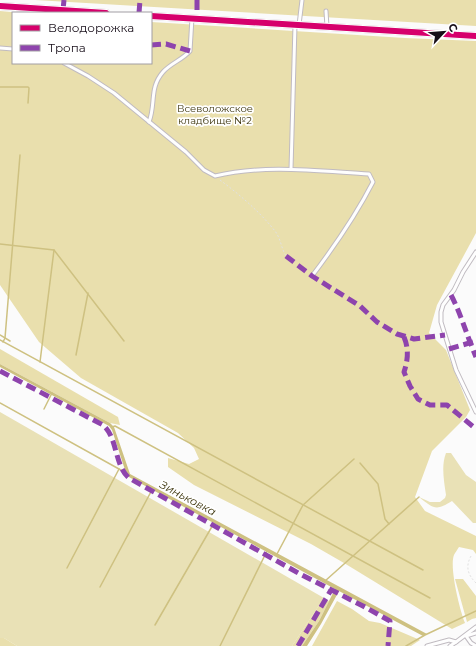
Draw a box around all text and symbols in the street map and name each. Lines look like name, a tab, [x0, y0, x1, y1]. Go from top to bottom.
legend	[12, 12, 152, 64]
north arrow	[424, 12, 464, 52]
text: Велодорожка	[48, 20, 134, 35]
text: С	[445, 21, 461, 34]
text: Тропа	[48, 40, 86, 55]
park label: Всеволожское кладбище №2	[177, 102, 253, 127]
water label: Зиньковка	[157, 477, 219, 519]

